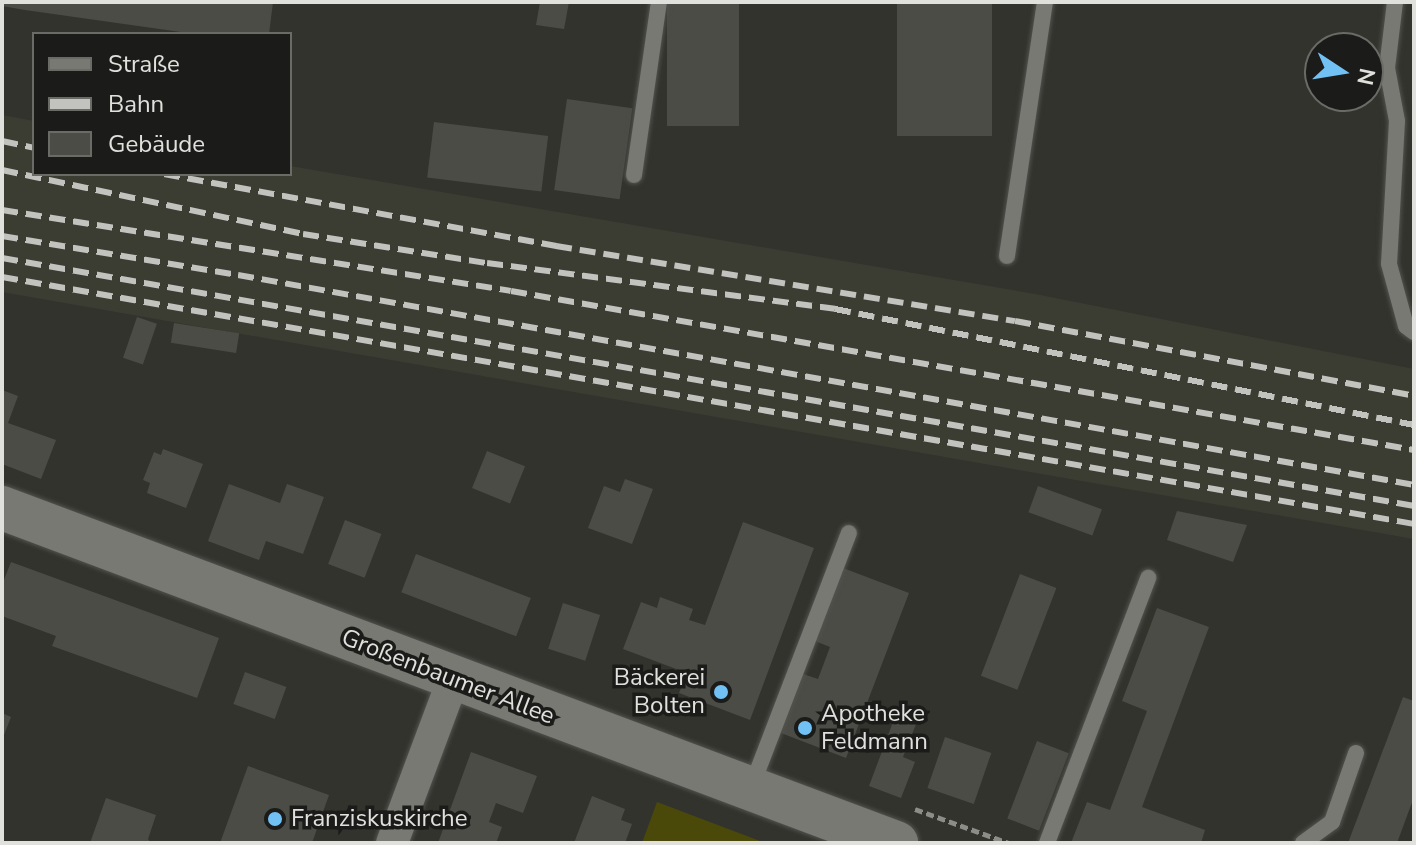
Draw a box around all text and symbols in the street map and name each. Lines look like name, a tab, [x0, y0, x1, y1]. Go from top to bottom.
legend	[32, 32, 292, 176]
north arrow	[1304, 32, 1384, 112]
text: Straße	[108, 48, 180, 80]
text: N	[1349, 65, 1382, 88]
text: Bahn	[108, 88, 164, 120]
text: Gebäude	[108, 128, 205, 160]
street label: Großenbaumer Allee	[337, 623, 559, 731]
place label: Bäckerei Bolten	[614, 664, 705, 720]
marker: Bäckerei Bolten	[712, 683, 730, 701]
place label: Apotheke Feldmann	[821, 700, 928, 756]
marker: Apotheke Feldmann	[796, 719, 814, 737]
place label: Franziskuskirche	[291, 805, 467, 833]
marker: Franziskuskirche	[266, 810, 284, 828]

